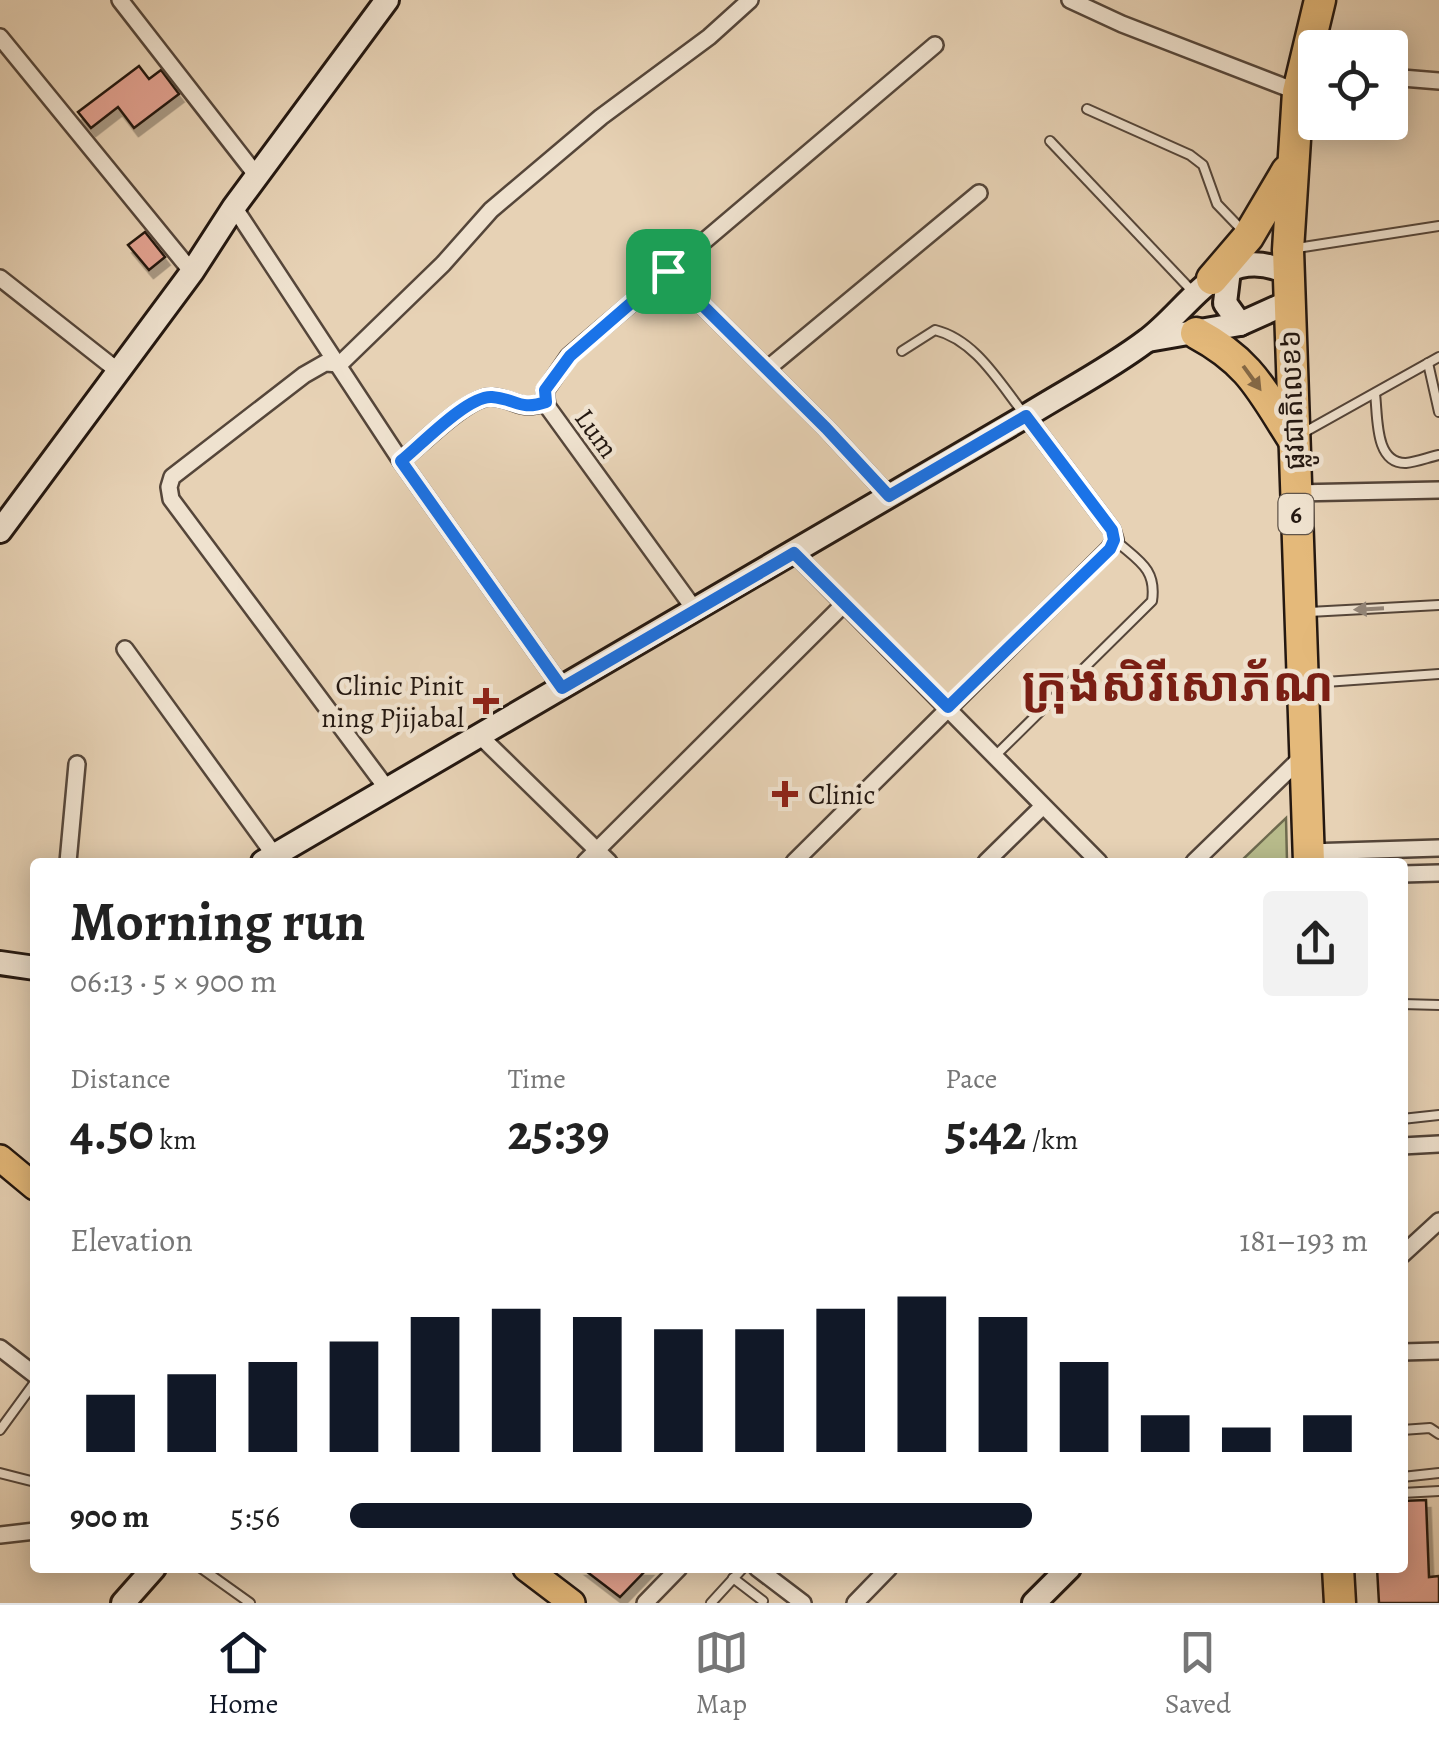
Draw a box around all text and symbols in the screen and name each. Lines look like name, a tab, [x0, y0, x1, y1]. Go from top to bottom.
map controls	[1298, 30, 1408, 140]
button: locate	[1298, 30, 1408, 140]
pin	[626, 229, 711, 314]
icon: arrive	[641, 244, 696, 299]
street label: ផ្លូវជាតិលេខ៦	[1272, 329, 1320, 471]
one-way arrow	[1242, 365, 1262, 391]
street label: Lum	[565, 401, 627, 466]
road number: 6	[1278, 494, 1314, 534]
one-way arrow	[1353, 601, 1385, 617]
district label: ក្រុងសិរីសោភ័ណ	[1022, 652, 1334, 718]
place label: Clinic Pinit ning Pjijabal	[321, 667, 464, 737]
marker: Clinic Pinit ning Pjijabal	[473, 688, 499, 714]
place label: Clinic	[808, 776, 875, 814]
marker: Clinic	[772, 781, 798, 807]
text: Morning run	[70, 884, 365, 959]
button: share	[1263, 891, 1368, 996]
text: 06:13 · 5 × 900 m	[70, 959, 277, 1003]
text: Distance	[70, 1060, 170, 1098]
text: Time	[508, 1060, 566, 1098]
text: Pace	[945, 1060, 997, 1098]
text: 4.50	[70, 1098, 154, 1166]
text: 25:39	[508, 1098, 610, 1166]
text: 5:42	[945, 1098, 1026, 1166]
text: km	[154, 1121, 197, 1159]
text: /km	[1026, 1121, 1078, 1159]
text: Elevation	[70, 1218, 193, 1262]
text: 181–193 m	[1239, 1218, 1368, 1262]
text: 900 m	[70, 1494, 149, 1538]
text: 5:56	[230, 1494, 280, 1538]
tab: Home	[208, 1625, 278, 1723]
tab: Map	[694, 1625, 749, 1723]
tab: Saved	[1165, 1625, 1231, 1723]

